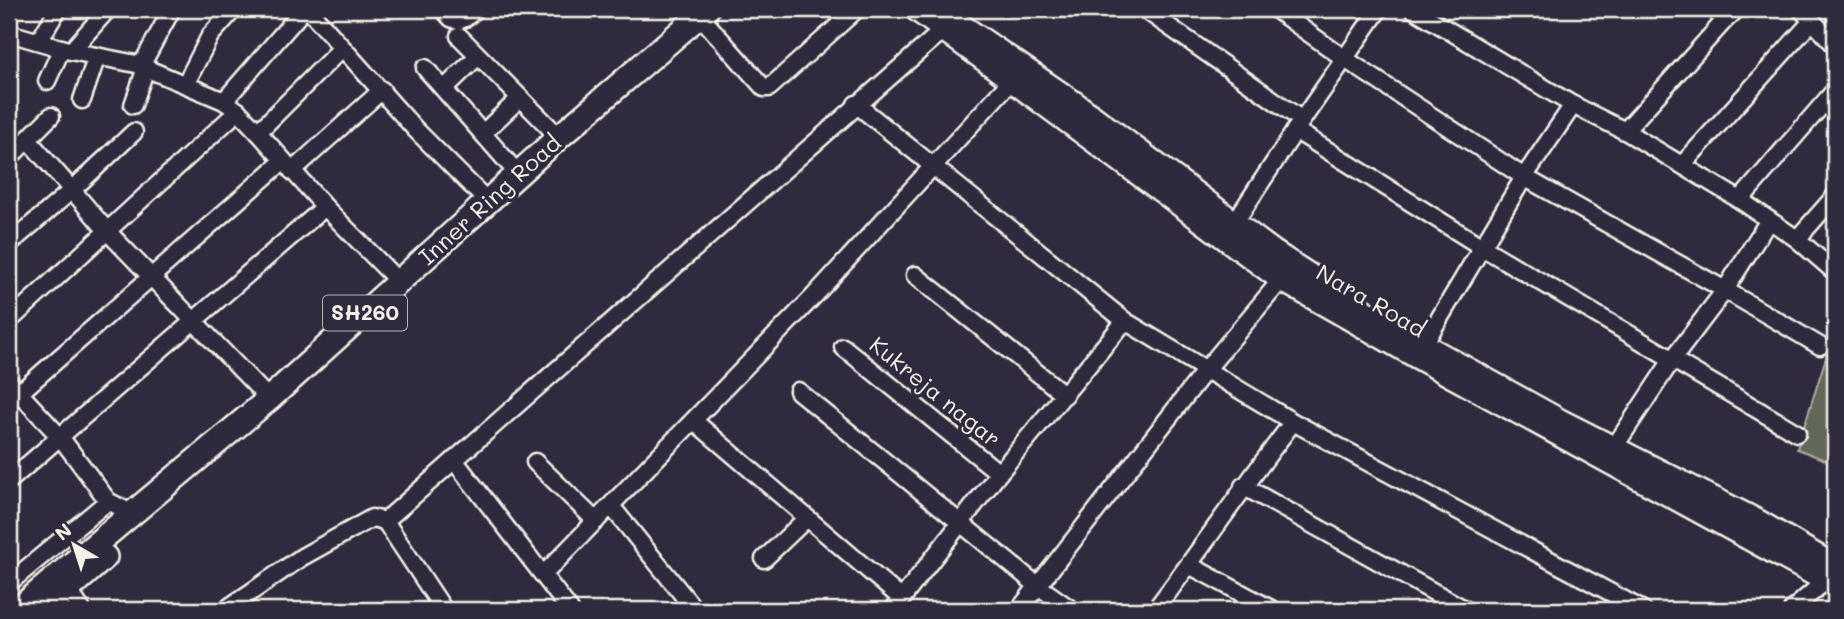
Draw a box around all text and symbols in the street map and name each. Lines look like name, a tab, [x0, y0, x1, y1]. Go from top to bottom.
street label: Inner Ring Road	[412, 127, 567, 271]
street label: Nara Road	[1311, 257, 1432, 344]
road number: SH260	[323, 296, 407, 330]
street label: Kukreja nagar	[864, 329, 1007, 453]
north arrow	[38, 510, 108, 580]
text: N	[50, 517, 76, 546]

